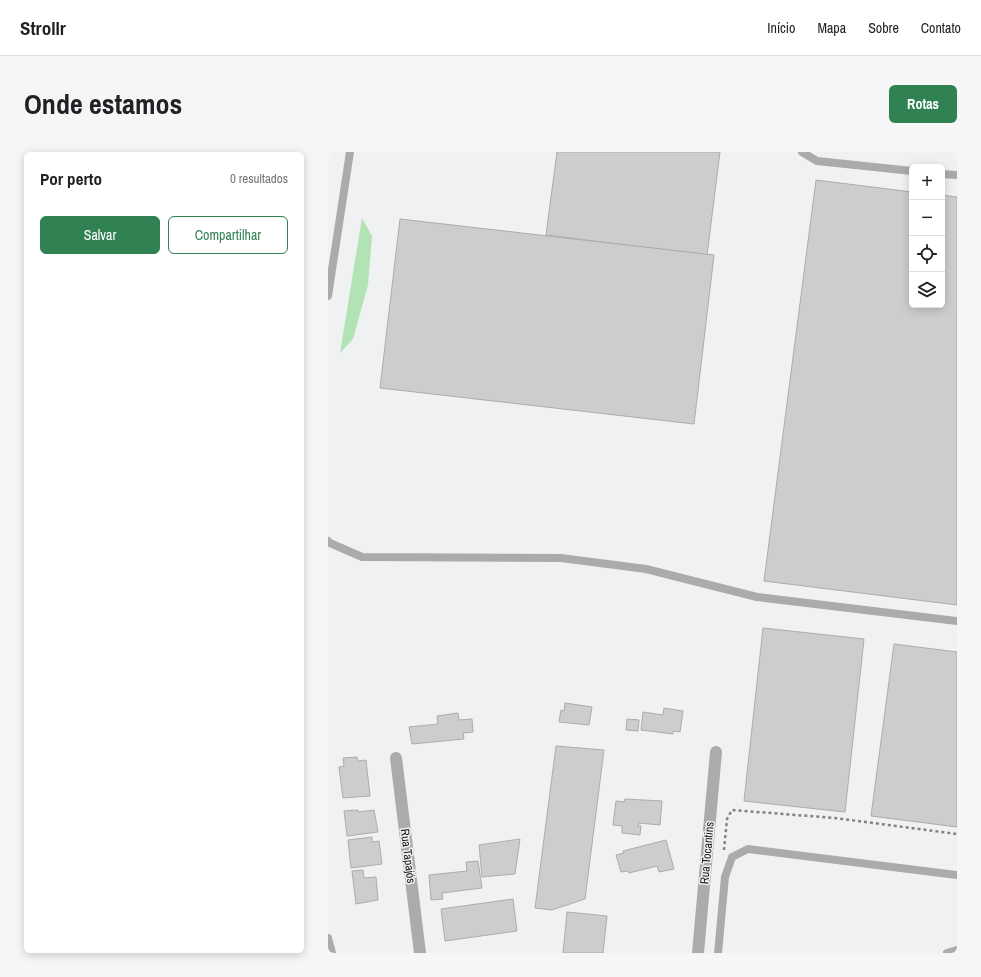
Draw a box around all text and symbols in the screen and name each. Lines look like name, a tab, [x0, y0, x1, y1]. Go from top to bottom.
text: Strollr	[20, 15, 66, 41]
text: Início	[767, 19, 795, 37]
text: Mapa	[817, 19, 846, 37]
text: Sobre	[868, 19, 899, 37]
text: Contato	[921, 19, 961, 37]
text: Onde estamos	[24, 85, 182, 123]
button: Rotas	[889, 85, 957, 123]
map controls	[909, 164, 945, 308]
button: +	[909, 164, 945, 200]
text: Por perto	[40, 167, 102, 190]
text: 0 resultados	[230, 170, 288, 187]
button: −	[909, 200, 945, 236]
button: Salvar	[40, 216, 160, 254]
button: Compartilhar	[168, 216, 288, 254]
button: locate	[909, 236, 945, 272]
button: layers	[909, 272, 945, 308]
street label: Rua Tocantins	[696, 821, 718, 885]
street label: Rua Tapajós	[397, 828, 419, 884]

